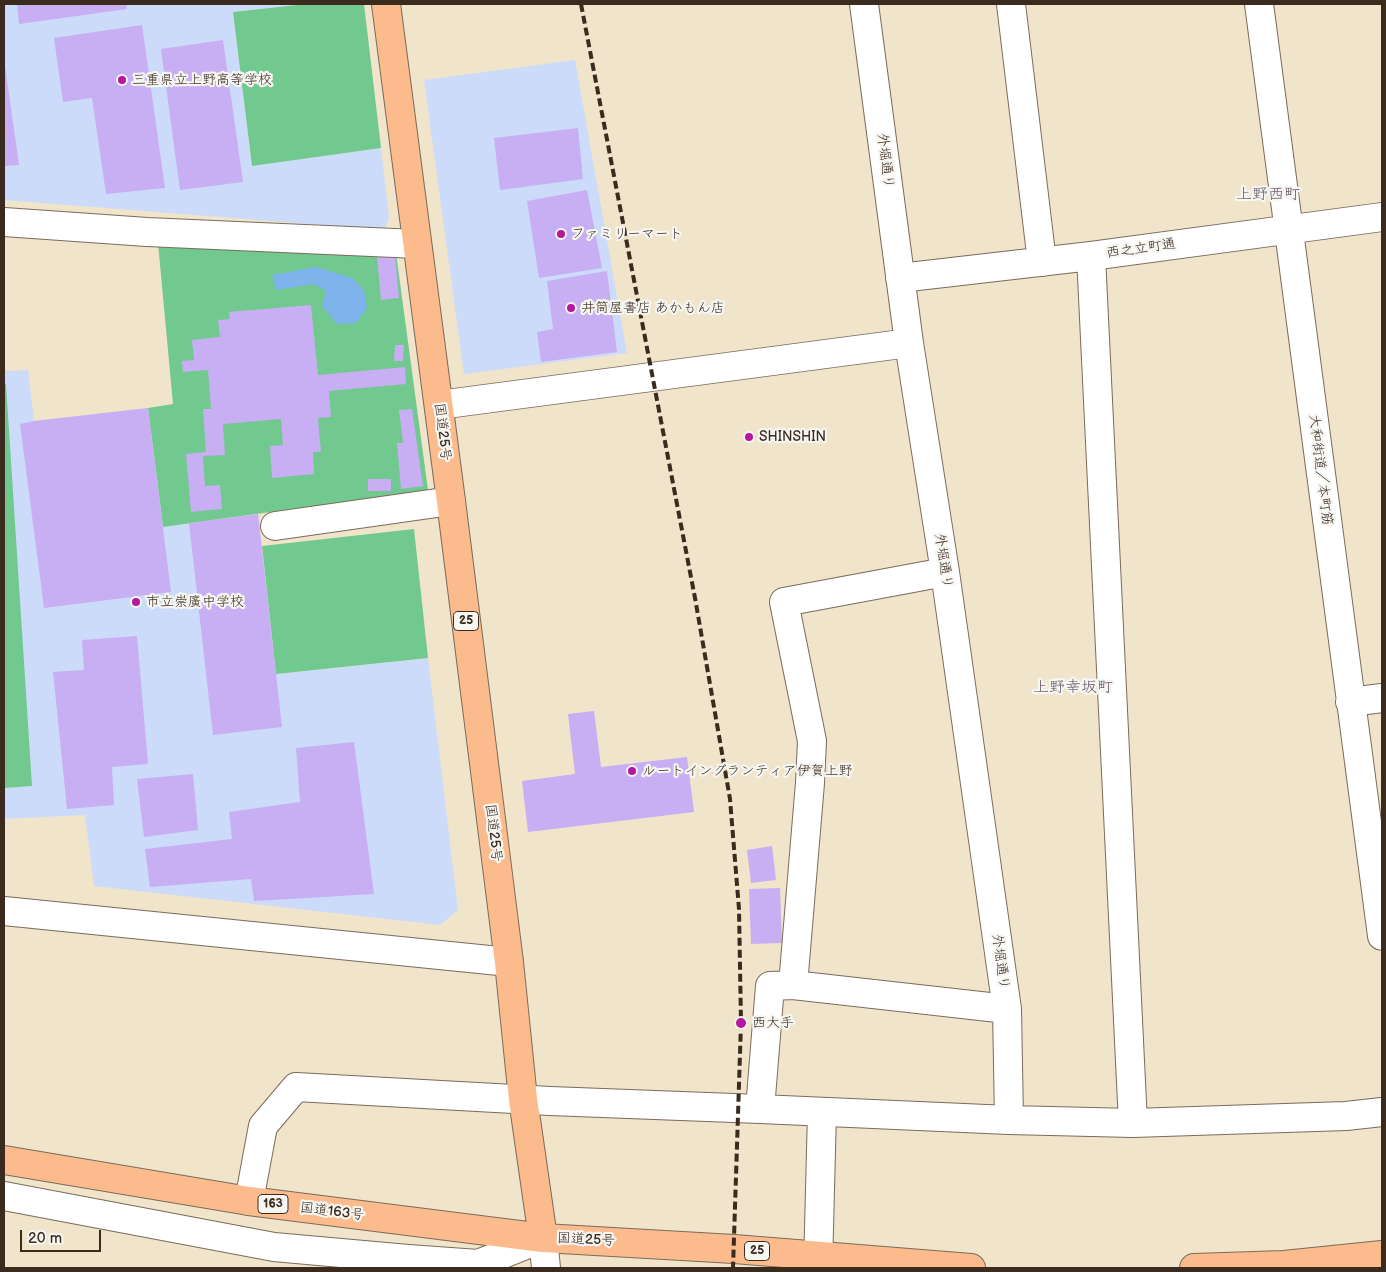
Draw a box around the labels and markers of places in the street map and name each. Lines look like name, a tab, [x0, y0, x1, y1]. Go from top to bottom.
place label: 三重県立上野高等学校	[132, 72, 272, 88]
marker: 三重県立上野高等学校	[116, 74, 128, 86]
place label: ファミリーマート	[571, 226, 683, 242]
marker: ファミリーマート	[555, 228, 567, 240]
place label: 井筒屋書店 あかもん店	[581, 300, 725, 316]
marker: 井筒屋書店 あかもん店	[565, 302, 577, 314]
place label: SHINSHIN	[759, 429, 826, 445]
marker: SHINSHIN	[743, 431, 755, 443]
place label: 市立崇廣中学校	[146, 594, 244, 610]
marker: 市立崇廣中学校	[130, 596, 142, 608]
place label: ルートイングランティア伊賀上野	[642, 763, 853, 779]
marker: ルートイングランティア伊賀上野	[626, 765, 638, 777]
place label: 西大手	[752, 1015, 794, 1031]
marker: 西大手	[734, 1016, 748, 1030]

